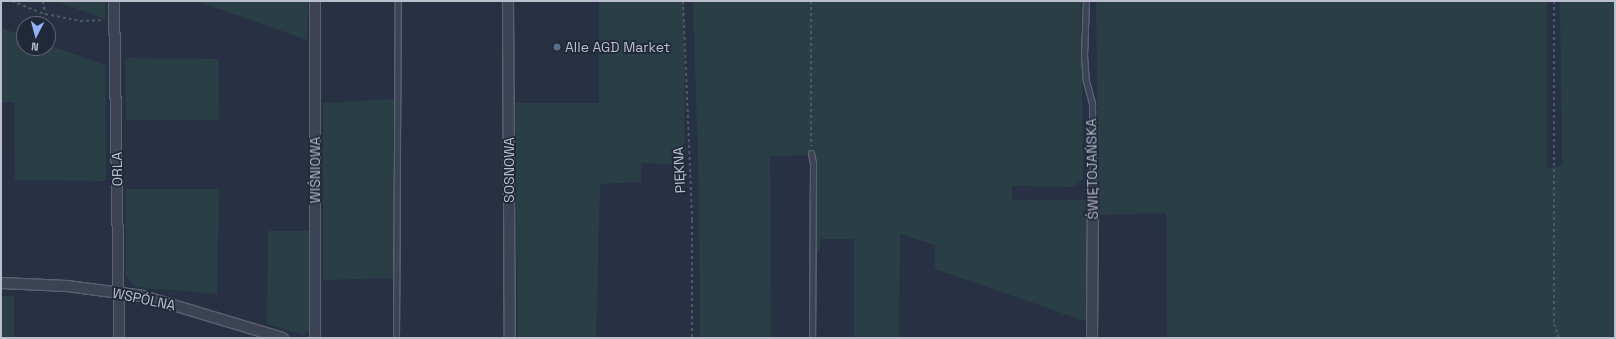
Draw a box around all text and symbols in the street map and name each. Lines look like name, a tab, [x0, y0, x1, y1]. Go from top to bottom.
north arrow	[16, 16, 56, 56]
place label: Alle AGD Market	[565, 39, 670, 55]
text: N	[30, 40, 39, 54]
marker: Alle AGD Market	[552, 42, 562, 52]
street label: ŚWIĘTOJAŃSKA	[1083, 118, 1101, 220]
street label: WIŚNIOWA	[307, 137, 323, 203]
street label: SOSNOWA	[501, 137, 517, 203]
street label: PIĘKNA	[669, 146, 689, 194]
street label: ORLA	[108, 152, 126, 186]
street label: WSPÓLNA	[111, 284, 177, 314]

